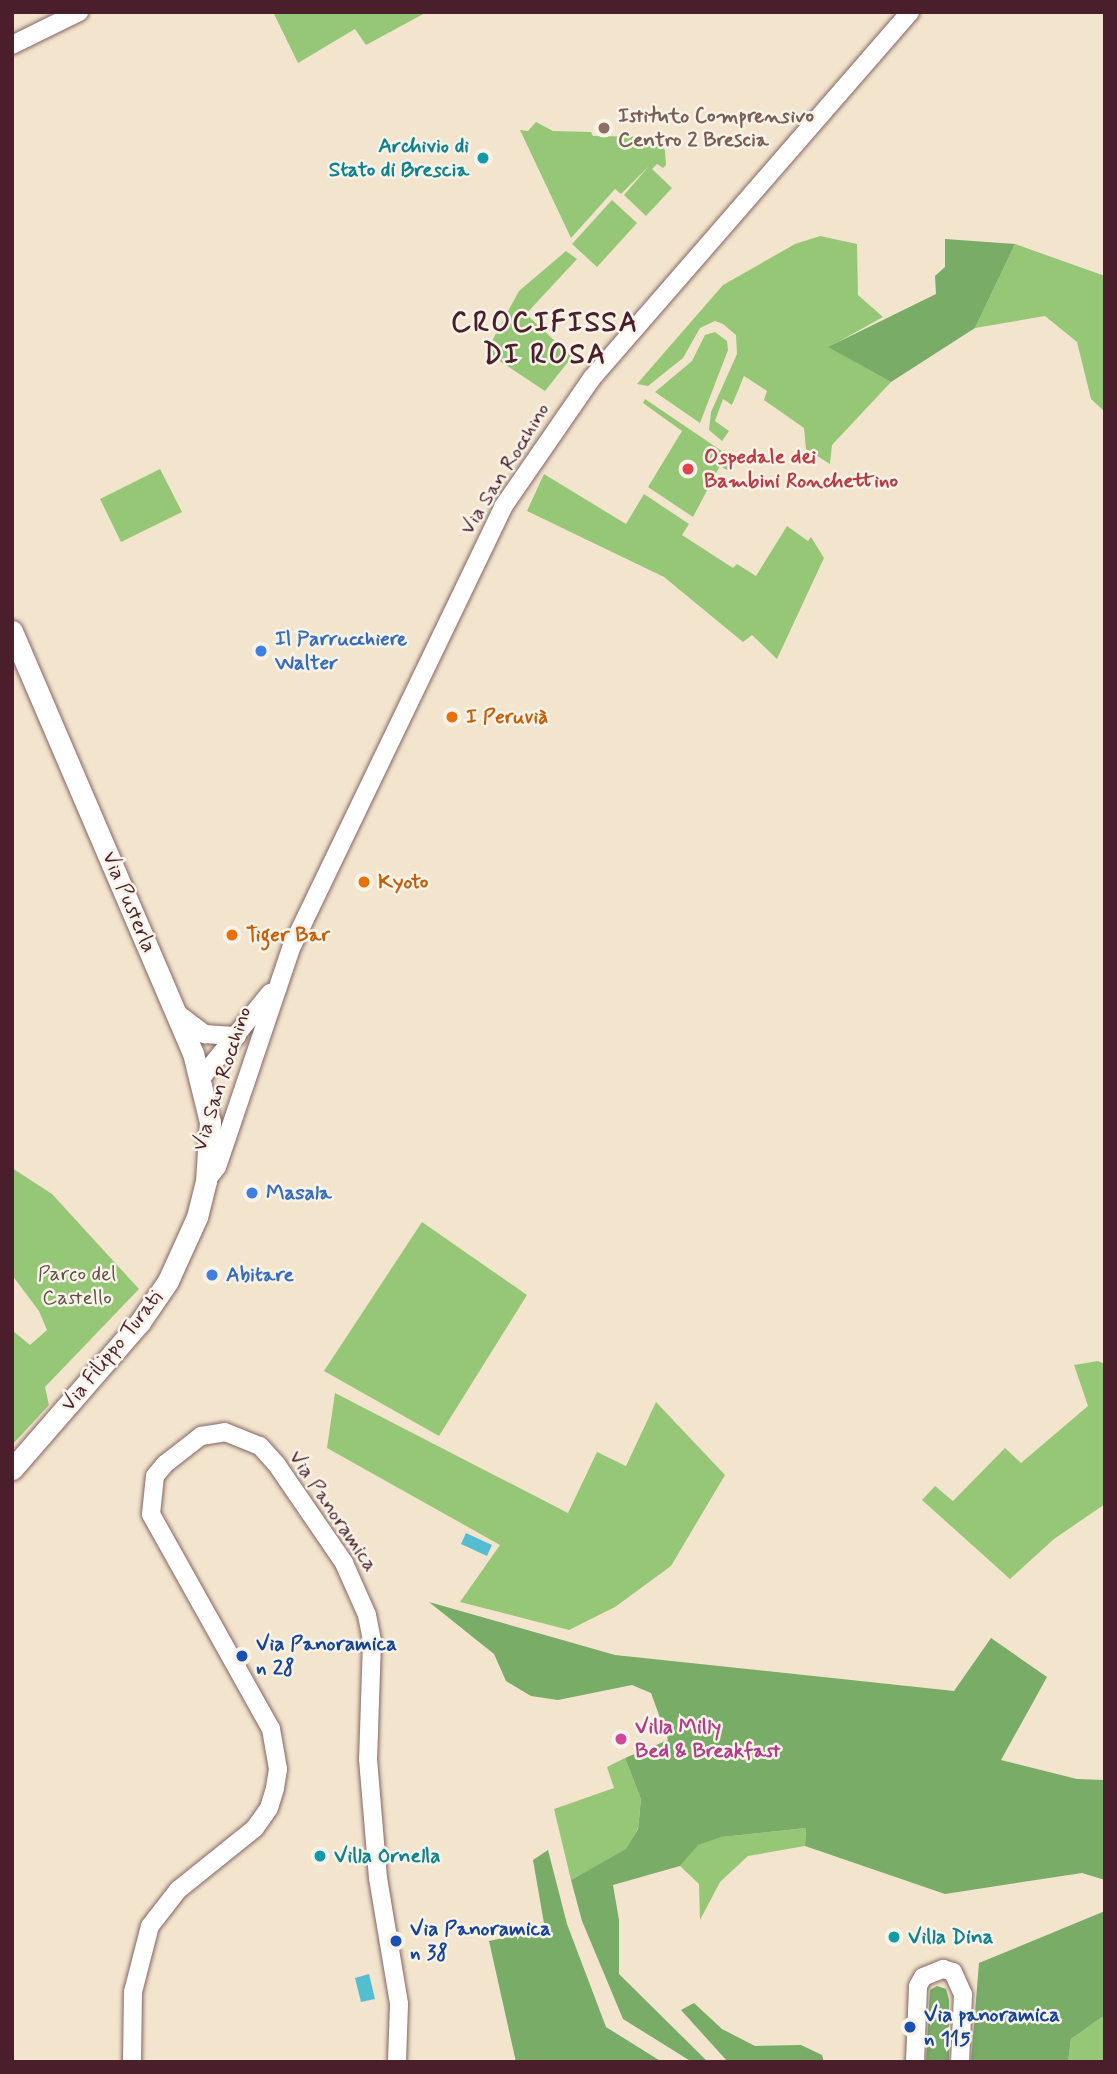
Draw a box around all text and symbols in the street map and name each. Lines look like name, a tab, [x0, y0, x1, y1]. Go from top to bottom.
place label: Istituto Comprensivo Centro 2 Brescia	[618, 103, 809, 153]
marker: Istituto Comprensivo Centro 2 Brescia	[596, 120, 612, 136]
place label: Archivio di Stato di Brescia	[332, 133, 469, 183]
marker: Archivio di Stato di Brescia	[475, 150, 491, 166]
district label: CROCIFISSA DI ROSA	[456, 307, 634, 373]
street label: Via San Rocchino	[456, 400, 554, 538]
place label: Ospedale dei Bambini Ronchettino	[704, 444, 894, 494]
marker: Ospedale dei Bambini Ronchettino	[678, 459, 698, 479]
place label: Il Parrucchiere Walter	[275, 626, 403, 676]
marker: Il Parrucchiere Walter	[253, 643, 269, 659]
place label: I Peruvià	[466, 704, 543, 730]
marker: I Peruvià	[444, 709, 460, 725]
street label: Via Pusterla	[97, 849, 161, 955]
place label: Kyoto	[378, 869, 428, 895]
marker: Kyoto	[356, 874, 372, 890]
place label: Tiger Bar	[246, 922, 328, 948]
marker: Tiger Bar	[224, 927, 240, 943]
street label: Via San Rocchino	[187, 1005, 257, 1153]
place label: Masala	[266, 1180, 332, 1206]
marker: Masala	[244, 1185, 260, 1201]
park label: Parco del Castello	[38, 1261, 116, 1311]
place label: Abitare	[226, 1262, 294, 1288]
marker: Abitare	[204, 1267, 220, 1283]
street label: Via Filippo Turati	[57, 1287, 167, 1415]
street label: Via Panoramica	[283, 1446, 383, 1576]
place label: Via Panoramica n 28	[256, 1631, 396, 1681]
marker: Via Panoramica n 28	[234, 1648, 250, 1664]
place label: Villa Milly Bed & Breakfast	[635, 1714, 780, 1764]
marker: Villa Milly Bed & Breakfast	[613, 1731, 629, 1747]
place label: Villa Ornella	[334, 1843, 443, 1869]
marker: Villa Ornella	[312, 1848, 328, 1864]
place label: Via Panoramica n 38	[410, 1916, 550, 1966]
place label: Villa Dina	[908, 1924, 992, 1950]
marker: Villa Dina	[886, 1929, 902, 1945]
marker: Via Panoramica n 38	[388, 1933, 404, 1949]
place label: Via panoramica n 115	[924, 2002, 1060, 2052]
marker: Via panoramica n 115	[902, 2019, 918, 2035]

